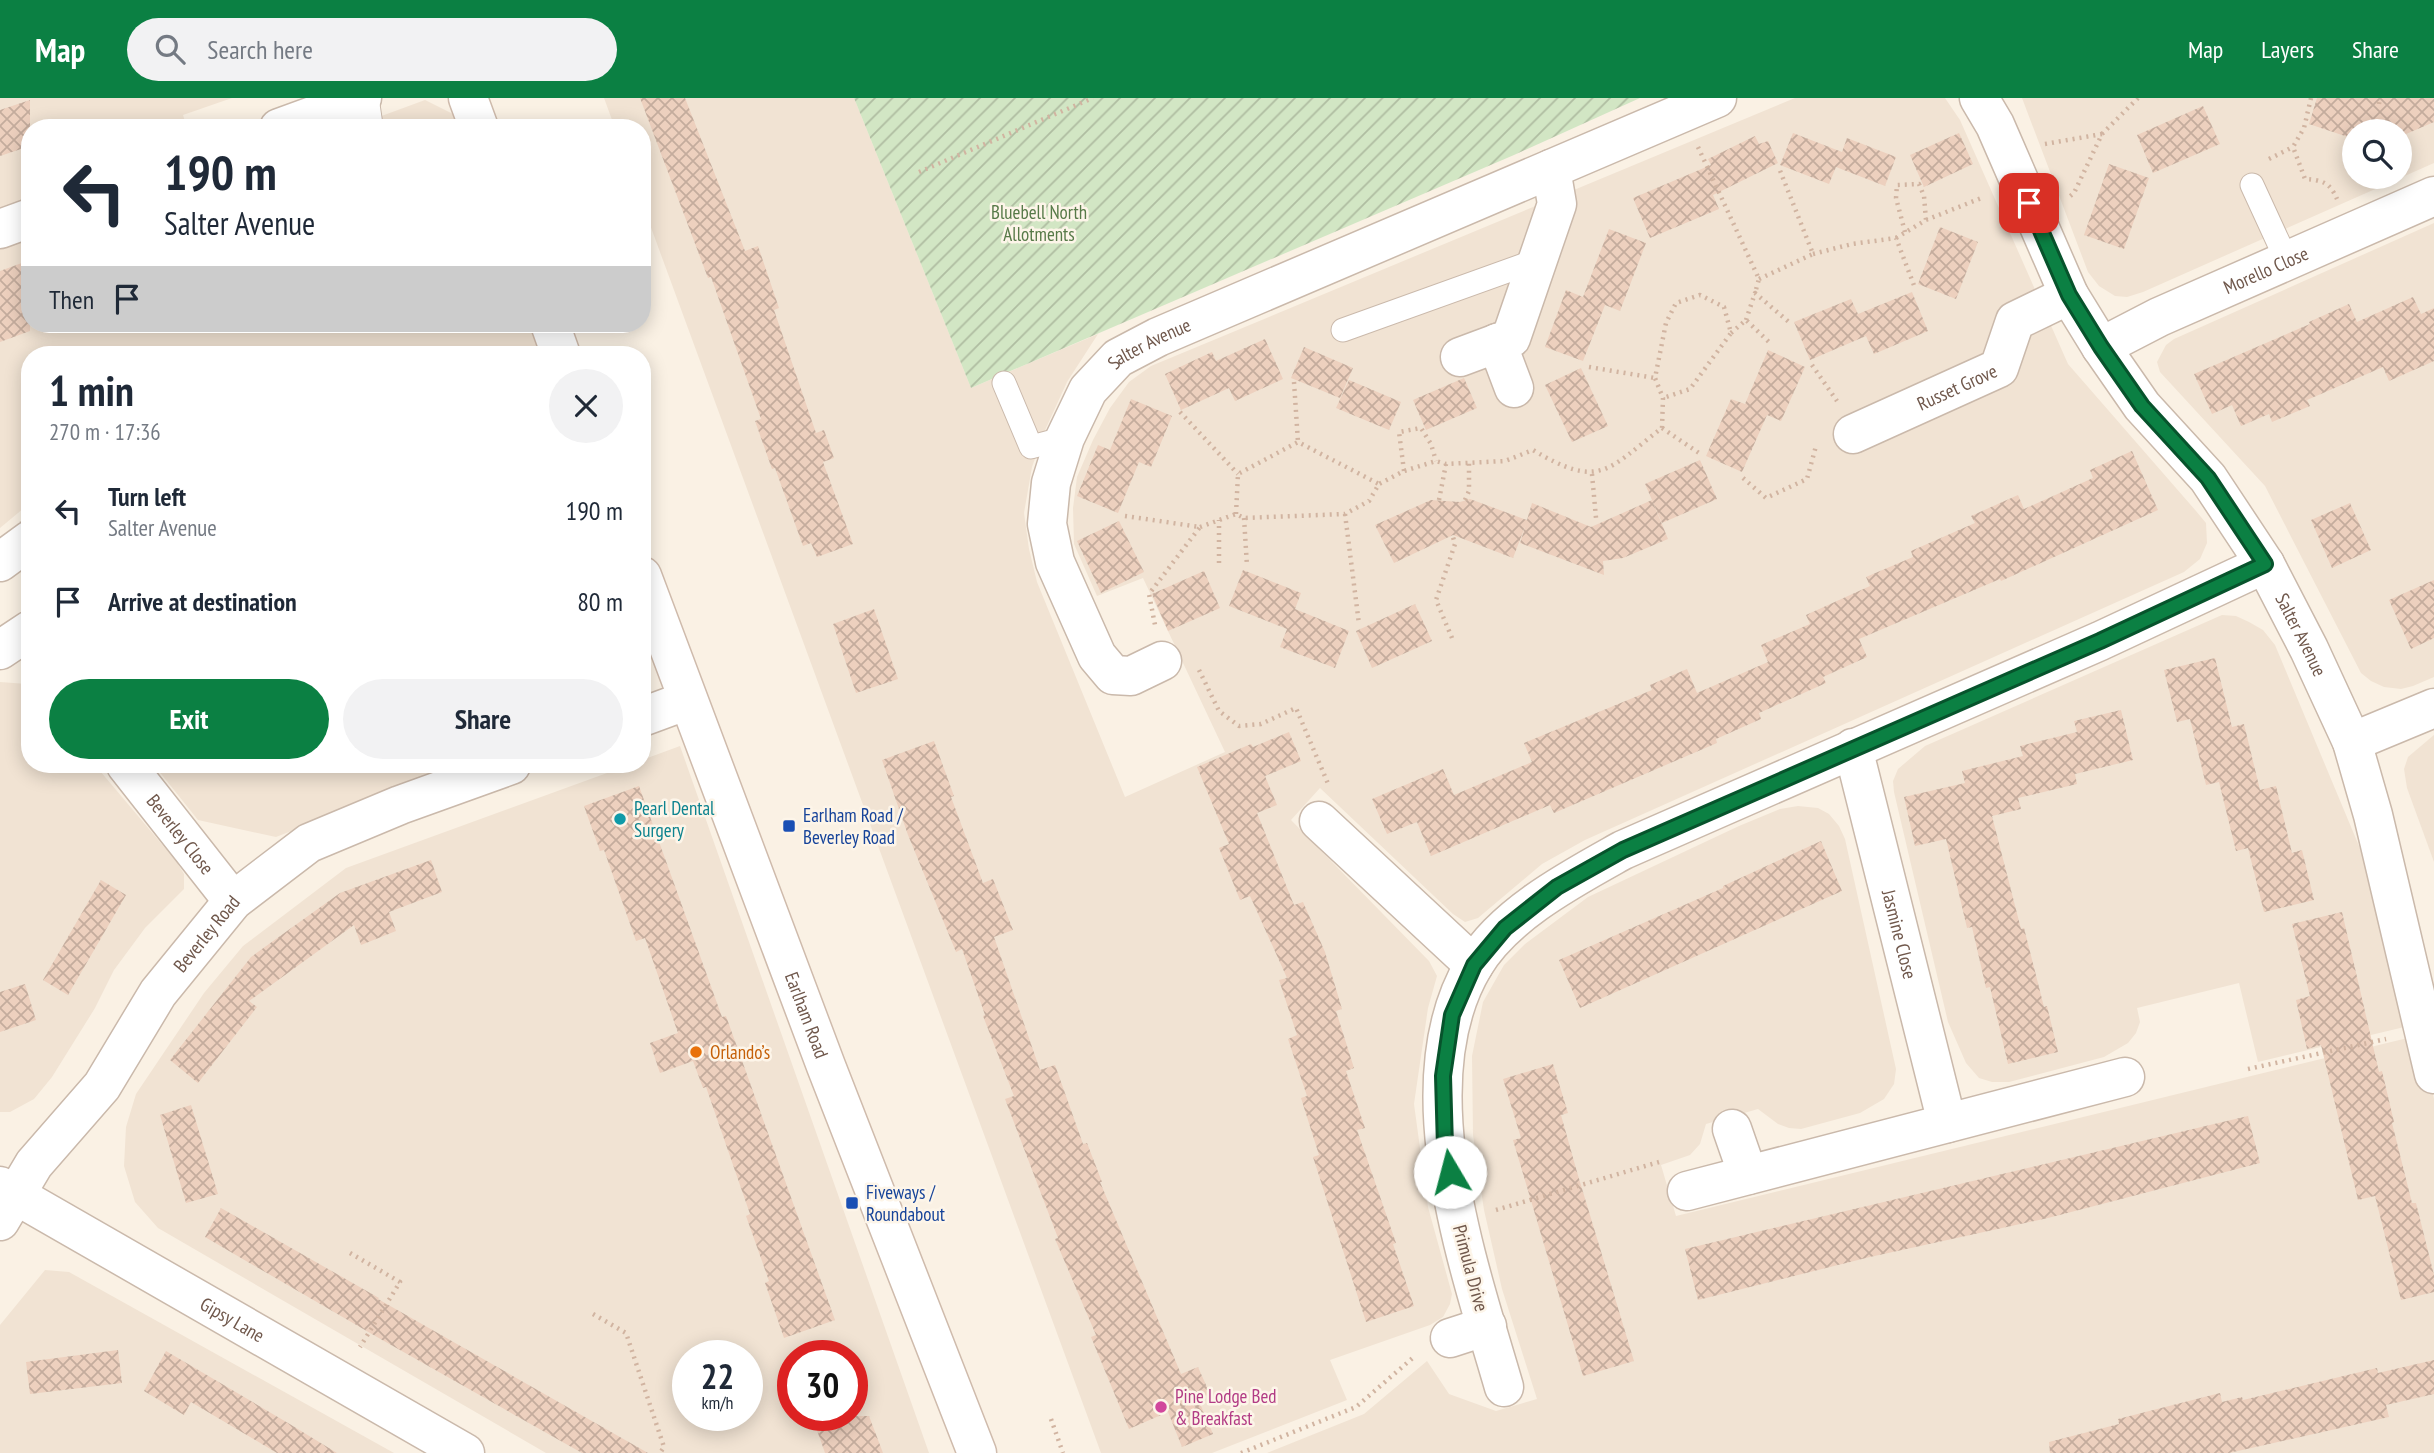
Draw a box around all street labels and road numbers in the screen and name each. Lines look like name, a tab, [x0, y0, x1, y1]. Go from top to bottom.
street label: Morello Close	[2220, 241, 2312, 299]
street label: Salter Avenue	[1102, 312, 1194, 374]
street label: Russet Grove	[1913, 358, 2001, 416]
street label: Salter Avenue	[2270, 589, 2332, 680]
street label: Beverley Close	[142, 789, 219, 879]
street label: Jasmine Close	[1877, 886, 1922, 981]
street label: Beverley Road	[168, 890, 245, 977]
street label: Earlham Road	[780, 969, 834, 1062]
street label: Primula Drive	[1448, 1222, 1494, 1314]
street label: Gipsy Lane	[196, 1292, 269, 1347]

